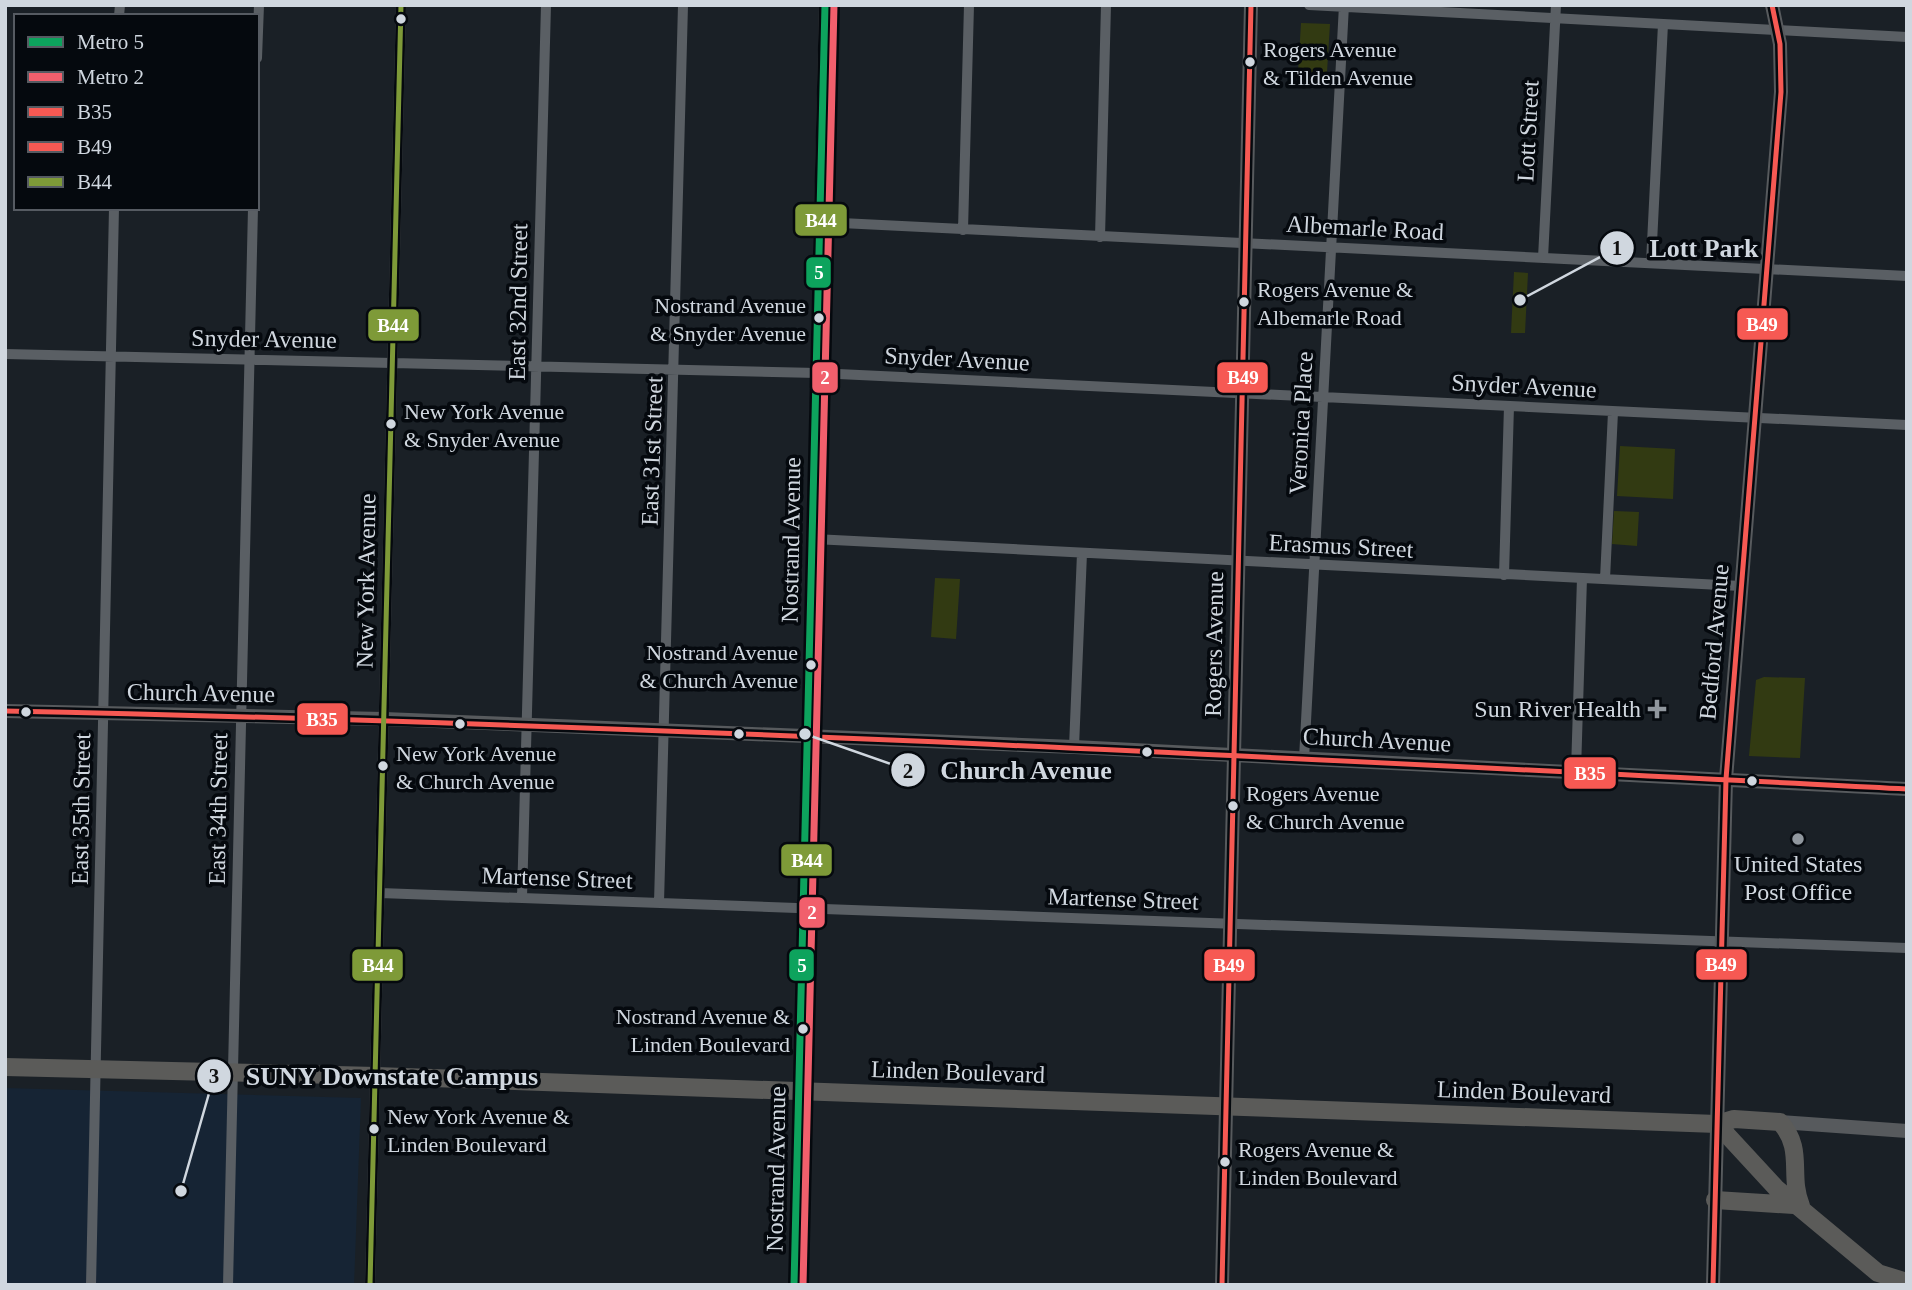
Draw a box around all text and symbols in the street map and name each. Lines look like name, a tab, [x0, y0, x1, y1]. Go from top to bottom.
unlabelled marker	[394, 12, 408, 26]
legend	[14, 14, 259, 210]
text: Metro 5	[77, 30, 144, 54]
place label: Rogers Avenue & Tilden Avenue	[1263, 37, 1413, 90]
marker: Rogers Avenue & Tilden Avenue	[1243, 55, 1257, 69]
text: Metro 2	[77, 65, 144, 89]
street label: Lott Street	[1512, 79, 1544, 183]
text: B35	[77, 100, 112, 124]
text: B49	[77, 135, 112, 159]
text: B44	[77, 170, 113, 194]
line badge: B44	[794, 203, 848, 237]
text: B44	[805, 210, 837, 231]
street label: Albemarle Road	[1285, 211, 1445, 245]
street label: East 32nd Street	[504, 223, 532, 381]
callout: Lott Park	[1600, 225, 1772, 272]
text: Lott Park	[1649, 234, 1759, 263]
text: 1	[1612, 236, 1622, 260]
line badge: 5	[805, 256, 832, 289]
text: 5	[814, 262, 824, 283]
place label: Rogers Avenue & Albemarle Road	[1257, 277, 1413, 330]
place label: Nostrand Avenue & Snyder Avenue	[650, 293, 806, 346]
marker: Rogers Avenue & Albemarle Road	[1237, 295, 1251, 309]
line badge: B49	[1736, 307, 1789, 341]
line badge: B44	[367, 308, 420, 342]
marker: Nostrand Avenue & Snyder Avenue	[812, 311, 826, 325]
text: B49	[1746, 314, 1778, 335]
text: B44	[377, 315, 409, 336]
street label: Snyder Avenue	[191, 325, 337, 353]
street label: Snyder Avenue	[884, 342, 1030, 376]
street label: Veronica Place	[1284, 351, 1318, 495]
line badge: 2	[811, 361, 839, 394]
line badge: B49	[1216, 361, 1269, 394]
text: 2	[820, 367, 830, 388]
text: B49	[1227, 367, 1259, 388]
street label: Snyder Avenue	[1451, 369, 1597, 403]
street label: East 31st Street	[636, 376, 668, 526]
place label: New York Avenue & Snyder Avenue	[404, 399, 564, 452]
marker: New York Avenue & Snyder Avenue	[384, 417, 398, 431]
street label: Nostrand Avenue	[777, 457, 805, 623]
street label: New York Avenue	[351, 493, 381, 669]
street label: Erasmus Street	[1268, 529, 1414, 563]
street label: Bedford Avenue	[1694, 563, 1734, 721]
street label: Rogers Avenue	[1200, 571, 1228, 717]
place label: Nostrand Avenue & Church Avenue	[640, 640, 798, 693]
marker: Nostrand Avenue & Church Avenue	[804, 658, 818, 672]
street label: Church Avenue	[127, 679, 275, 707]
place label: Sun River Health	[1474, 696, 1641, 722]
marker: Sun River Health	[1647, 699, 1667, 719]
line badge: B35	[296, 702, 349, 736]
unlabelled marker	[19, 705, 33, 719]
text: B35	[306, 709, 338, 730]
unlabelled marker	[453, 717, 467, 731]
street label: Church Avenue	[1302, 723, 1452, 757]
unlabelled marker	[732, 727, 746, 741]
street label: East 35th Street	[67, 732, 95, 885]
street label: East 34th Street	[204, 732, 232, 885]
place label: New York Avenue & Church Avenue	[396, 741, 556, 794]
unlabelled marker	[1140, 745, 1154, 759]
callout: Church Avenue	[891, 747, 1127, 794]
text: Church Avenue	[940, 756, 1112, 785]
line badge: B35	[1563, 756, 1617, 790]
marker: New York Avenue & Church Avenue	[376, 759, 390, 773]
text: 2	[903, 759, 913, 783]
text: B35	[1574, 763, 1606, 784]
unlabelled marker	[1745, 774, 1759, 788]
place label: Rogers Avenue & Church Avenue	[1246, 781, 1404, 834]
marker: Rogers Avenue & Church Avenue	[1226, 799, 1240, 813]
marker: United States Post Office	[1790, 831, 1806, 847]
line badge: B44	[780, 843, 833, 877]
text: B44	[791, 850, 823, 871]
place label: United States Post Office	[1734, 851, 1862, 905]
street label: Martense Street	[481, 862, 633, 894]
street label: Martense Street	[1047, 883, 1199, 915]
line badge: 2	[798, 896, 826, 929]
text: 2	[807, 902, 817, 923]
line badge: B44	[351, 948, 404, 982]
line badge: 5	[788, 948, 815, 982]
line badge: B49	[1203, 948, 1256, 982]
line badge: B49	[1695, 948, 1748, 981]
text: B49	[1705, 954, 1737, 975]
text: B44	[362, 955, 394, 976]
text: 5	[797, 955, 807, 976]
text: B49	[1213, 955, 1245, 976]
place label: Nostrand Avenue & Linden Boulevard	[616, 1004, 790, 1057]
marker: Nostrand Avenue & Linden Boulevard	[796, 1022, 810, 1036]
callout: SUNY Downstate Campus	[196, 1053, 553, 1100]
street label: Linden Boulevard	[871, 1056, 1045, 1088]
text: SUNY Downstate Campus	[246, 1062, 538, 1091]
text: 3	[209, 1064, 219, 1088]
street label: Linden Boulevard	[1437, 1076, 1611, 1108]
street label: Nostrand Avenue	[762, 1086, 790, 1252]
place label: New York Avenue & Linden Boulevard	[387, 1104, 570, 1157]
marker: New York Avenue & Linden Boulevard	[367, 1122, 381, 1136]
place label: Rogers Avenue & Linden Boulevard	[1238, 1137, 1397, 1190]
marker: Rogers Avenue & Linden Boulevard	[1218, 1155, 1232, 1169]

